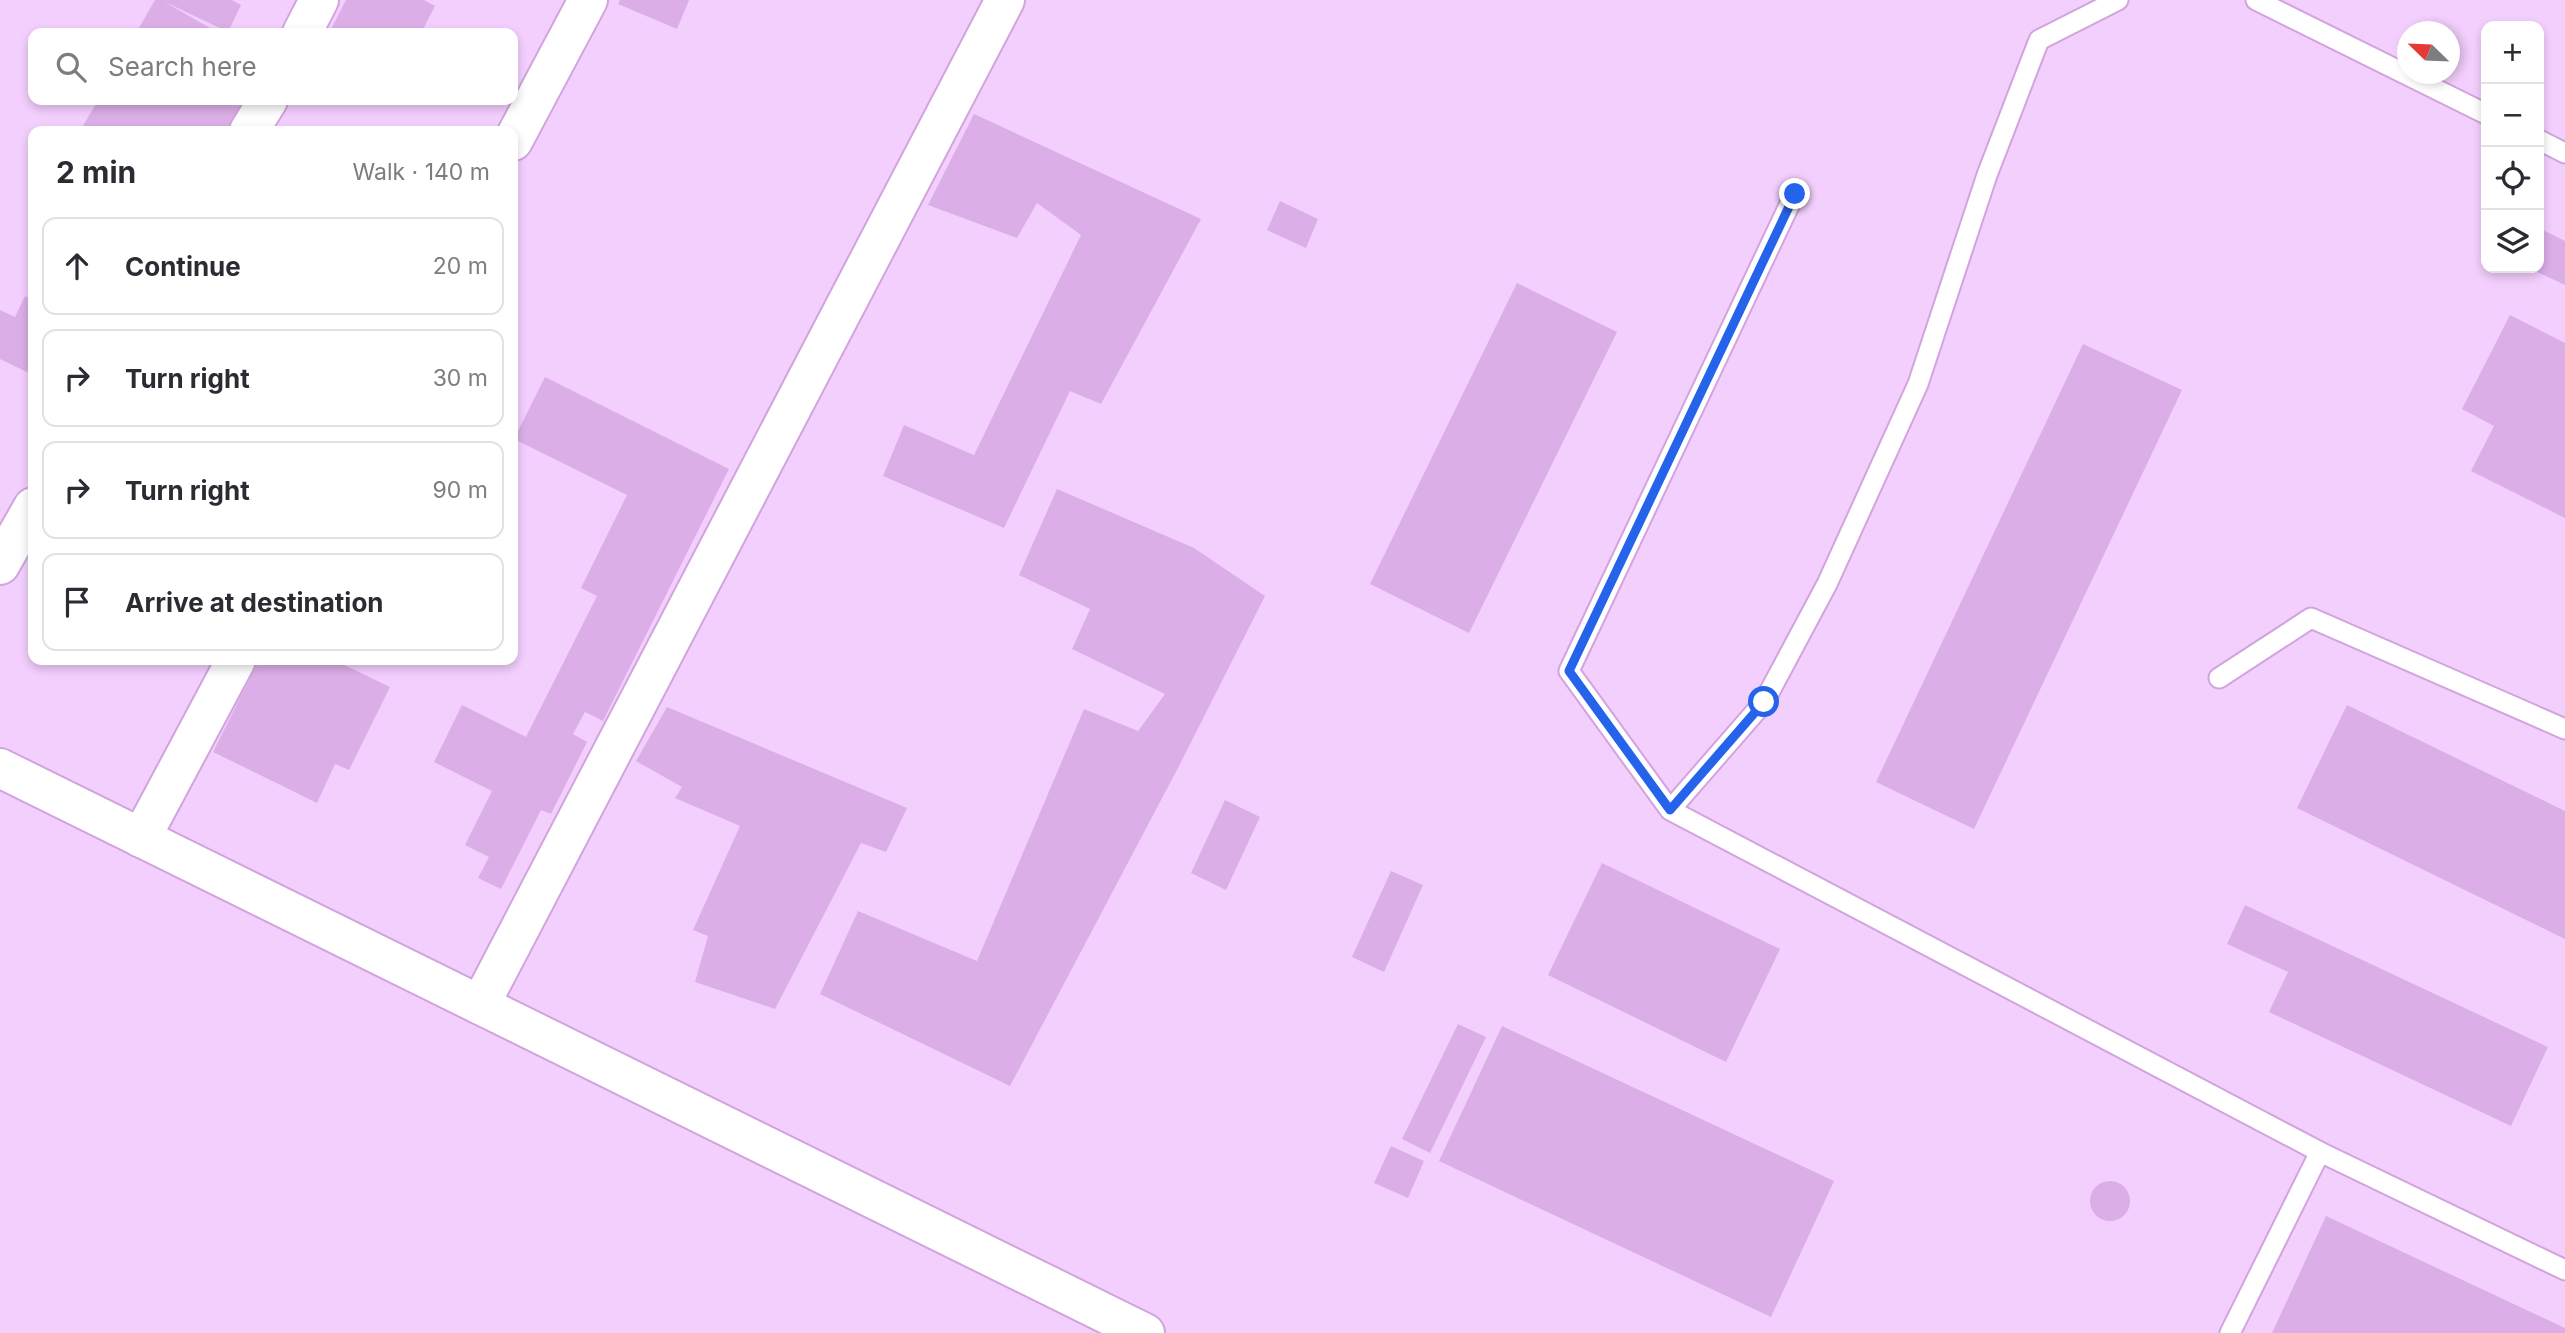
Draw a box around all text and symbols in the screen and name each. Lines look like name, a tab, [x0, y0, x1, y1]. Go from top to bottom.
north arrow	[2397, 21, 2460, 84]
map controls	[2481, 21, 2544, 273]
button: +	[2481, 21, 2544, 84]
search box	[28, 28, 518, 105]
icon: search	[52, 48, 90, 86]
text: Search here	[108, 51, 257, 82]
button: −	[2481, 84, 2544, 147]
button: locate	[2481, 147, 2544, 210]
text: 2 min	[56, 154, 136, 190]
text: Walk · 140 m	[352, 158, 490, 186]
route end	[1779, 178, 1810, 209]
button: layers	[2481, 210, 2544, 273]
icon: ahead	[58, 247, 96, 285]
text: Continue	[125, 251, 241, 282]
text: 20 m	[433, 252, 488, 280]
icon: right	[58, 359, 96, 397]
text: Turn right	[125, 363, 250, 394]
text: 30 m	[433, 364, 488, 392]
icon: right	[58, 471, 96, 509]
text: Turn right	[125, 475, 250, 506]
text: 90 m	[433, 476, 488, 504]
icon: arrive	[58, 583, 96, 621]
text: Arrive at destination	[125, 587, 384, 618]
route start	[1748, 686, 1779, 717]

